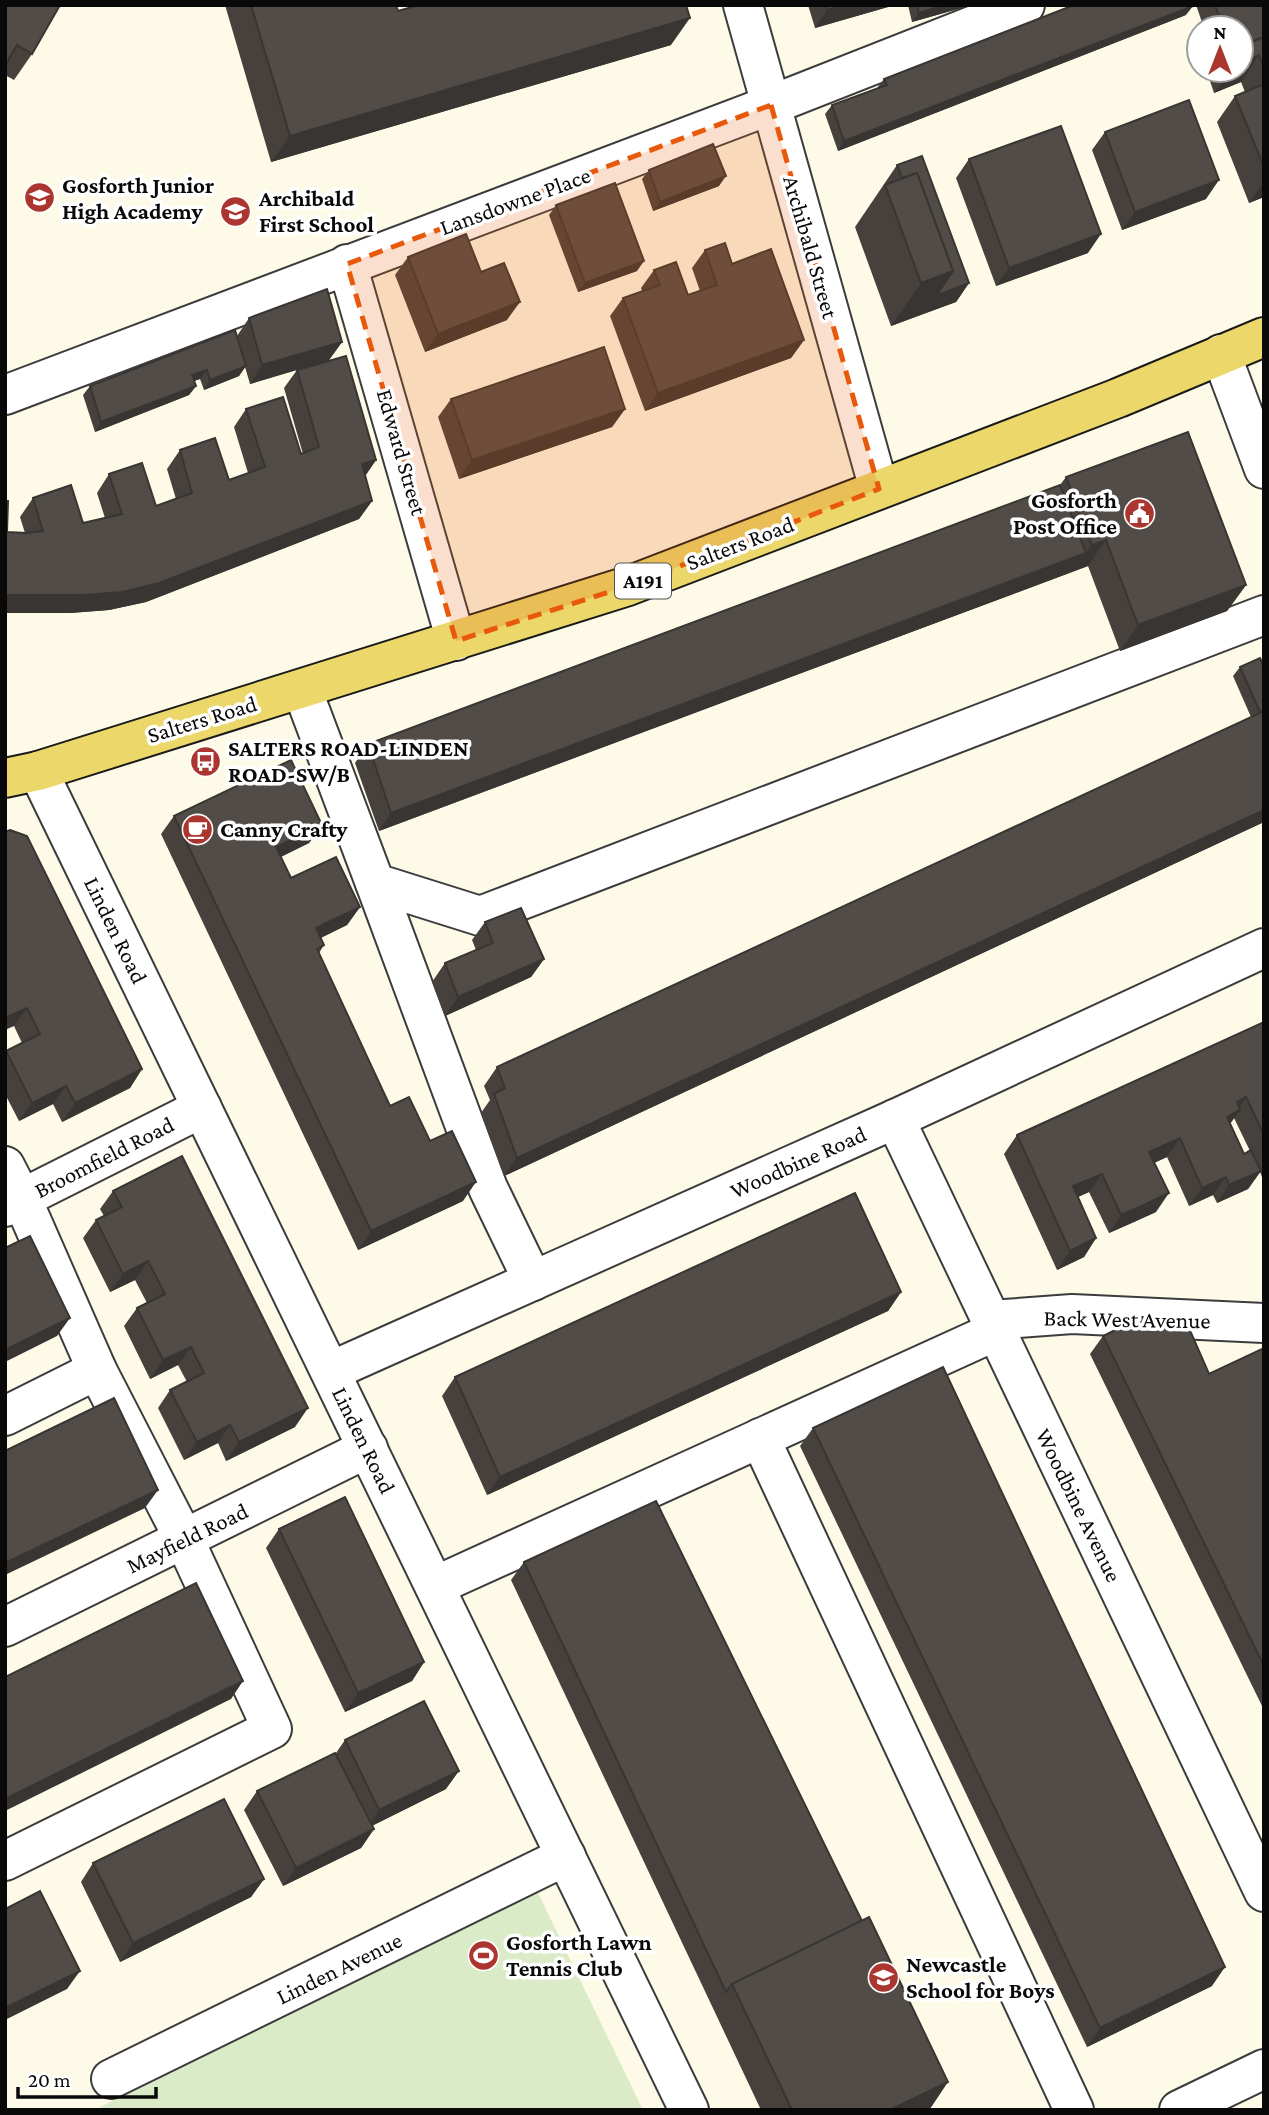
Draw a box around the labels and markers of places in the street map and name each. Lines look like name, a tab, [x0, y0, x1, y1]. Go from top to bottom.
place label: Gosforth Junior High Academy	[62, 172, 214, 224]
school or university icon: Gosforth Junior High Academy	[22, 181, 56, 215]
place label: Archibald First School	[258, 185, 374, 237]
school or university icon: Archibald First School	[219, 194, 253, 228]
place label: Gosforth Post Office	[1013, 487, 1117, 539]
public building icon: Gosforth Post Office	[1123, 496, 1157, 530]
place label: SALTERS ROAD-LINDEN ROAD-SW/B	[228, 735, 469, 787]
bus stop icon: SALTERS ROAD-LINDEN ROAD-SW/B	[188, 744, 222, 778]
cafe icon: Canny Crafty	[180, 812, 214, 846]
place label: Canny Crafty	[220, 816, 348, 842]
place label: Gosforth Lawn Tennis Club	[506, 1929, 652, 1981]
sports icon: Gosforth Lawn Tennis Club	[466, 1938, 500, 1972]
place label: Newcastle School for Boys	[906, 1951, 1055, 2003]
school or university icon: Newcastle School for Boys	[866, 1960, 900, 1994]

